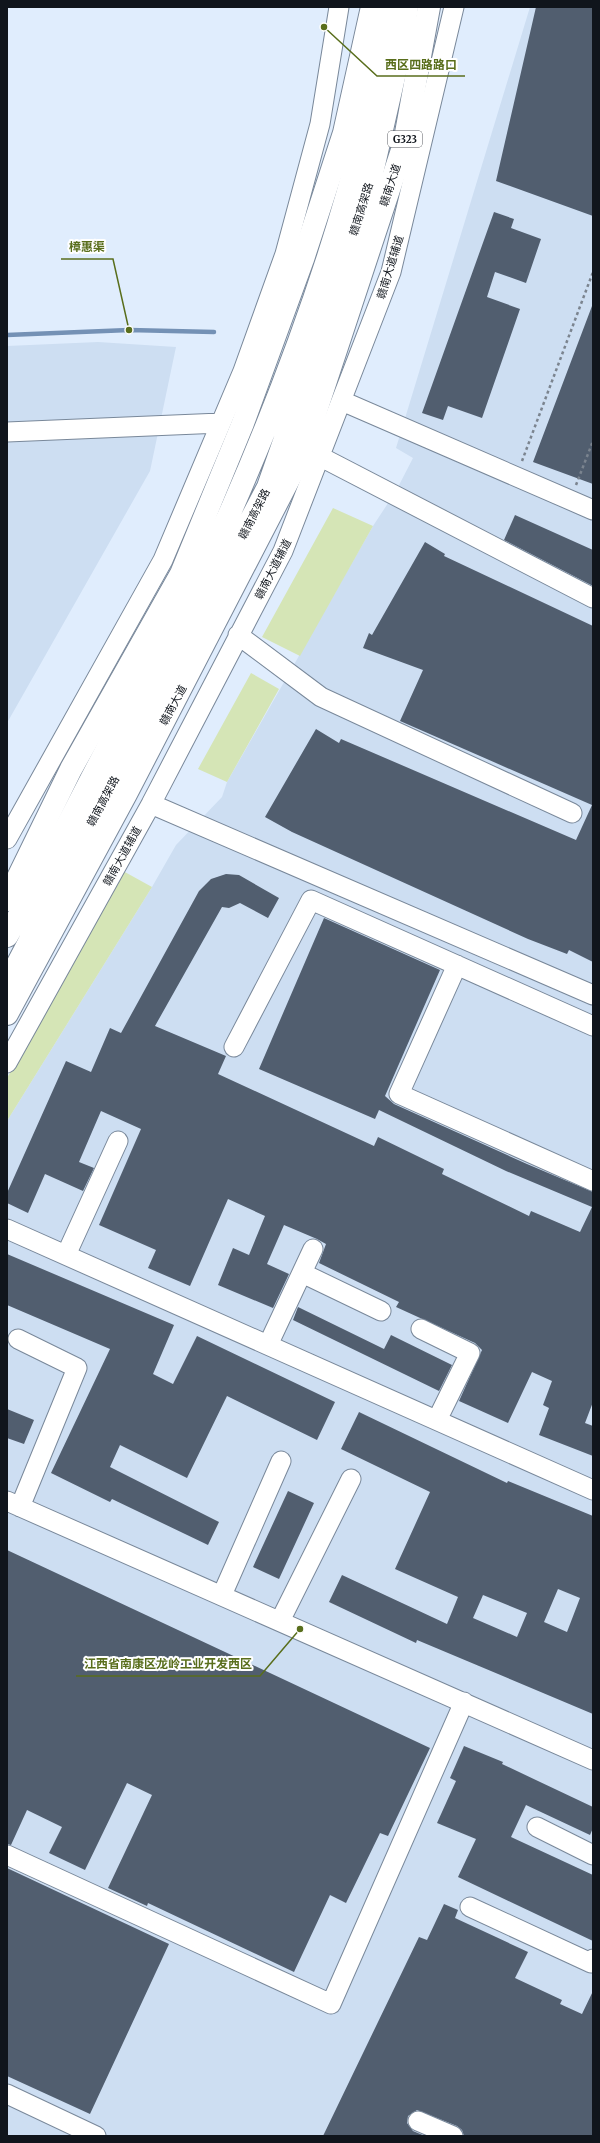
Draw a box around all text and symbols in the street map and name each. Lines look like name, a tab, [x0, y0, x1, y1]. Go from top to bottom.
callout: 西区四路路口	[377, 52, 465, 76]
text: 西区四路路口	[385, 57, 457, 72]
road number: G323	[388, 131, 422, 147]
street label: 赣南大道	[377, 162, 403, 208]
street label: 赣南高架路	[346, 181, 376, 237]
street label: 赣南大道辅道	[374, 233, 406, 301]
callout: 樟惠渠	[61, 235, 113, 259]
text: 樟惠渠	[69, 239, 105, 254]
street label: 赣南高架路	[235, 486, 273, 542]
street label: 赣南大道辅道	[252, 536, 294, 602]
street label: 赣南大道	[156, 682, 190, 728]
street label: 赣南高架路	[84, 773, 122, 829]
street label: 赣南大道辅道	[100, 824, 144, 888]
callout: 江西省南康区龙岭工业开发西区	[76, 1652, 260, 1676]
text: 江西省南康区龙岭工业开发西区	[84, 1656, 252, 1671]

